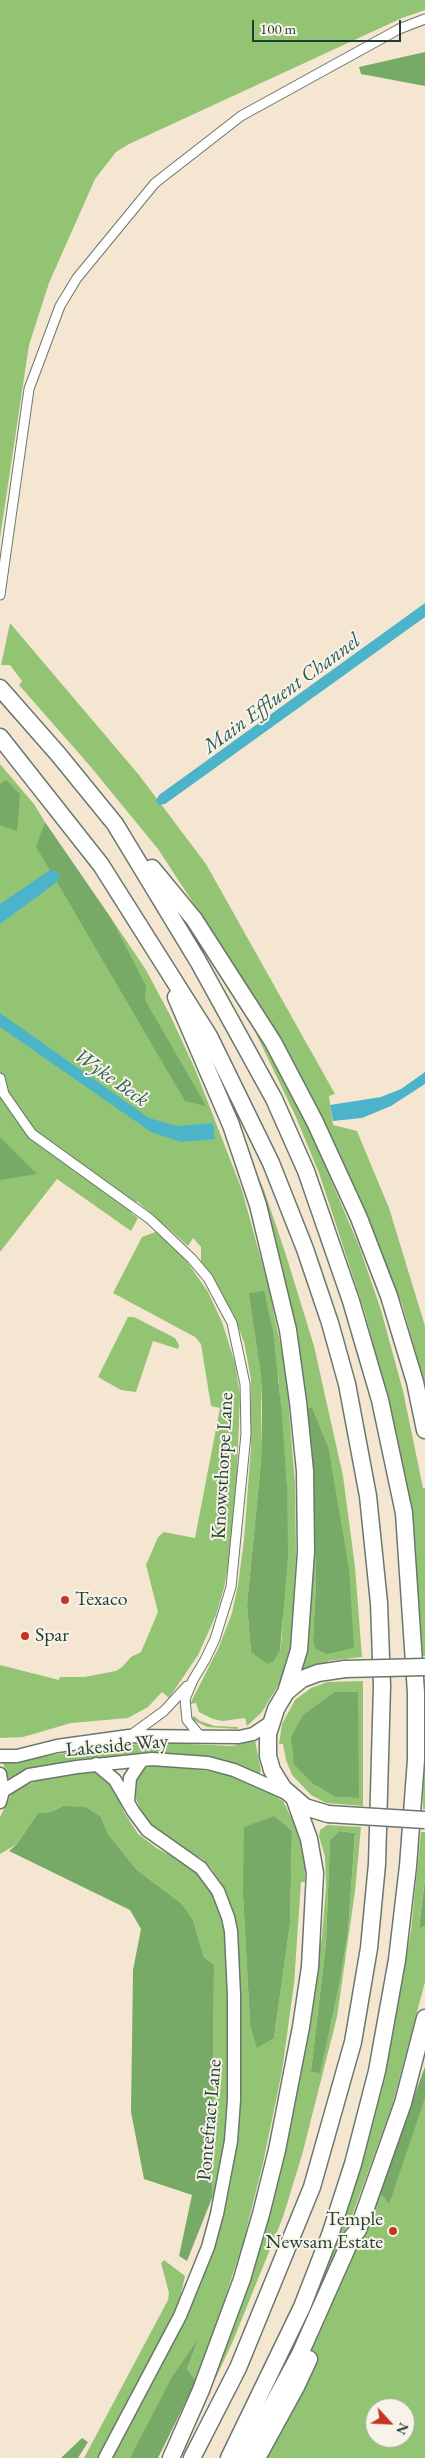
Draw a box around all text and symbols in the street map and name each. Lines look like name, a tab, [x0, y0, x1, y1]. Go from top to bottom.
scale bar	[255, 10, 404, 42]
text: 100 m	[260, 19, 296, 38]
water label: Main Effluent Channel	[198, 628, 366, 760]
water label: Wyke Beck	[69, 1043, 153, 1113]
street label: Knowsthorpe Lane	[207, 1392, 239, 1540]
place label: Texaco	[75, 1588, 128, 1612]
marker: Texaco	[59, 1594, 71, 1606]
place label: Spar	[35, 1624, 69, 1648]
marker: Spar	[19, 1630, 31, 1642]
street label: Lakeside Way	[65, 1730, 169, 1762]
street label: Pontefract Lane	[193, 2058, 227, 2182]
place label: Temple Newsam Estate	[266, 2208, 383, 2255]
marker: Temple Newsam Estate	[387, 2225, 399, 2237]
north arrow	[365, 2398, 415, 2448]
text: N	[392, 2420, 413, 2438]

